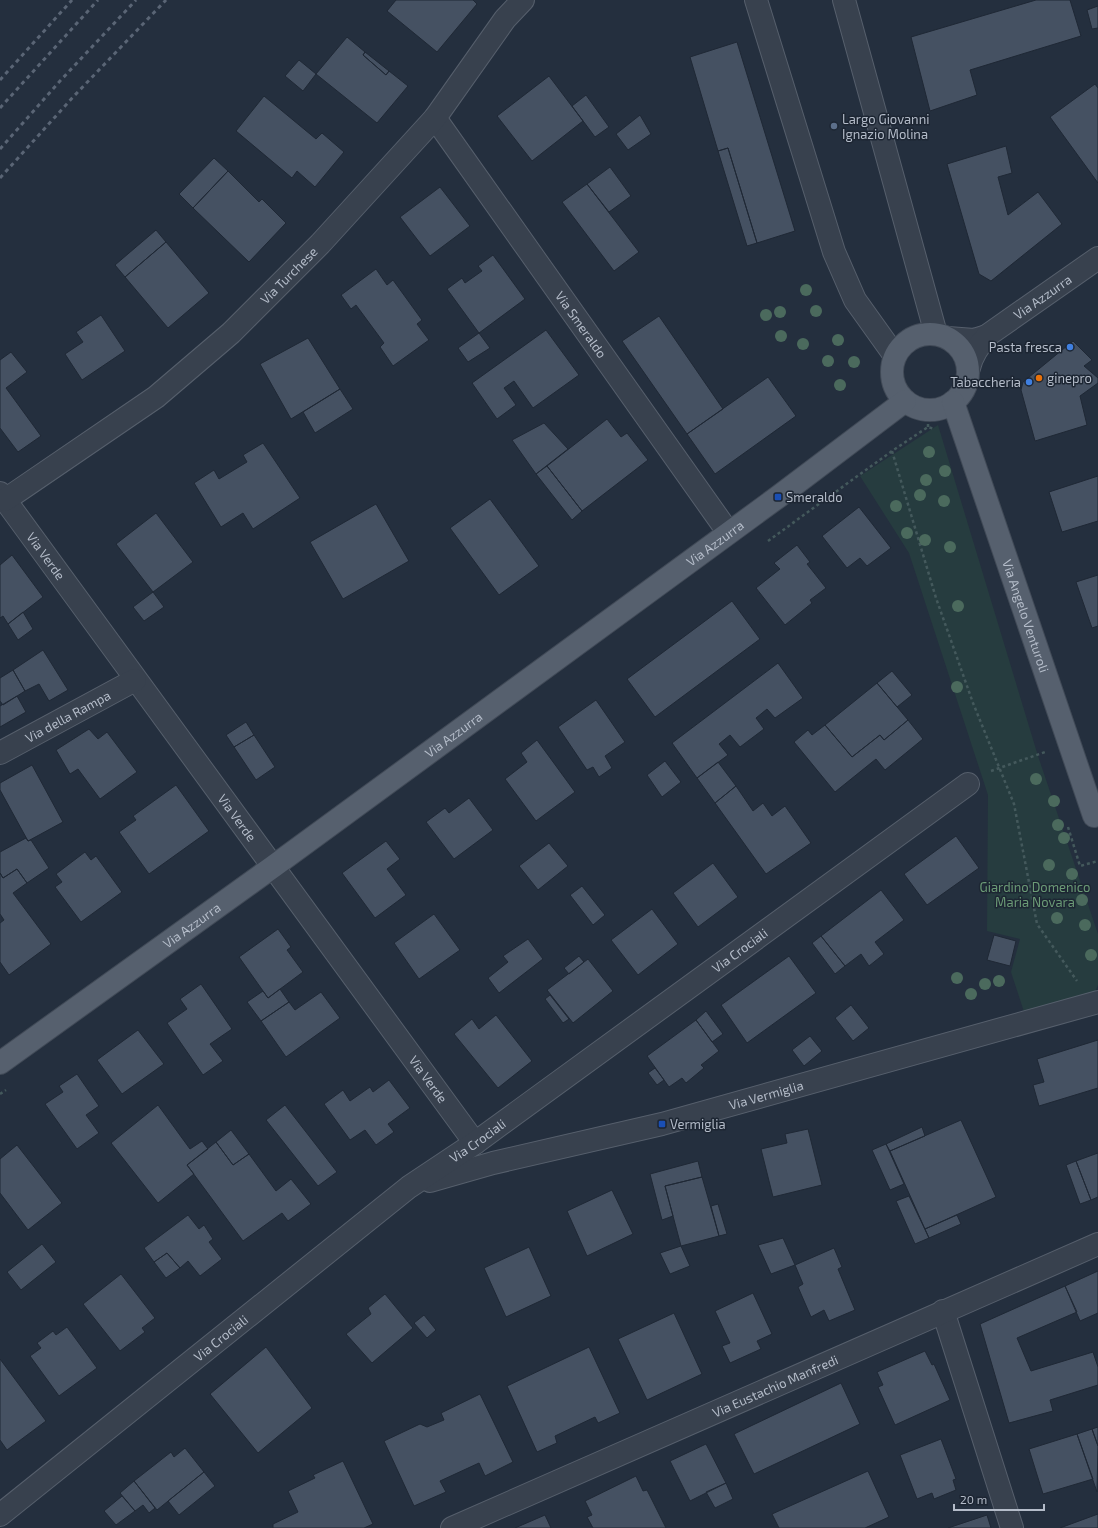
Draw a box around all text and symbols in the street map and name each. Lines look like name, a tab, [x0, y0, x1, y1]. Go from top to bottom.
place label: Largo Giovanni Ignazio Molina	[842, 111, 929, 142]
marker: Largo Giovanni Ignazio Molina	[829, 121, 839, 131]
street label: Via Turchese	[257, 243, 321, 307]
street label: Via Azzurra	[1010, 271, 1075, 323]
street label: Via Smeraldo	[552, 288, 610, 361]
place label: Pasta fresca	[989, 339, 1062, 355]
marker: Pasta fresca	[1065, 342, 1075, 352]
place label: ginepro	[1047, 370, 1092, 386]
marker: ginepro	[1034, 373, 1044, 383]
place label: Tabaccheria	[950, 374, 1021, 390]
marker: Tabaccheria	[1024, 377, 1034, 387]
place label: Smeraldo	[786, 489, 843, 505]
marker: Smeraldo	[773, 492, 783, 502]
street label: Via Azzurra	[683, 517, 747, 569]
street label: Via Verde	[23, 529, 69, 583]
street label: Via Angelo Venturoli	[999, 557, 1053, 675]
street label: Via della Rampa	[22, 687, 113, 746]
street label: Via Azzurra	[422, 708, 485, 761]
street label: Via Verde	[215, 791, 260, 844]
park label: Giardino Domenico Maria Novara	[980, 879, 1090, 910]
street label: Via Azzurra	[160, 899, 224, 951]
street label: Via Crociali	[709, 925, 771, 976]
street label: Via Verde	[406, 1052, 451, 1106]
street label: Via Vermiglia	[727, 1077, 805, 1113]
street label: Via Crociali	[446, 1115, 509, 1166]
place label: Vermiglia	[670, 1116, 726, 1132]
marker: Vermiglia	[657, 1119, 667, 1129]
street label: Via Crociali	[190, 1311, 251, 1364]
street label: Via Eustachio Manfredi	[710, 1351, 841, 1421]
scale bar	[954, 1486, 1044, 1512]
text: 20 m	[960, 1492, 987, 1506]

